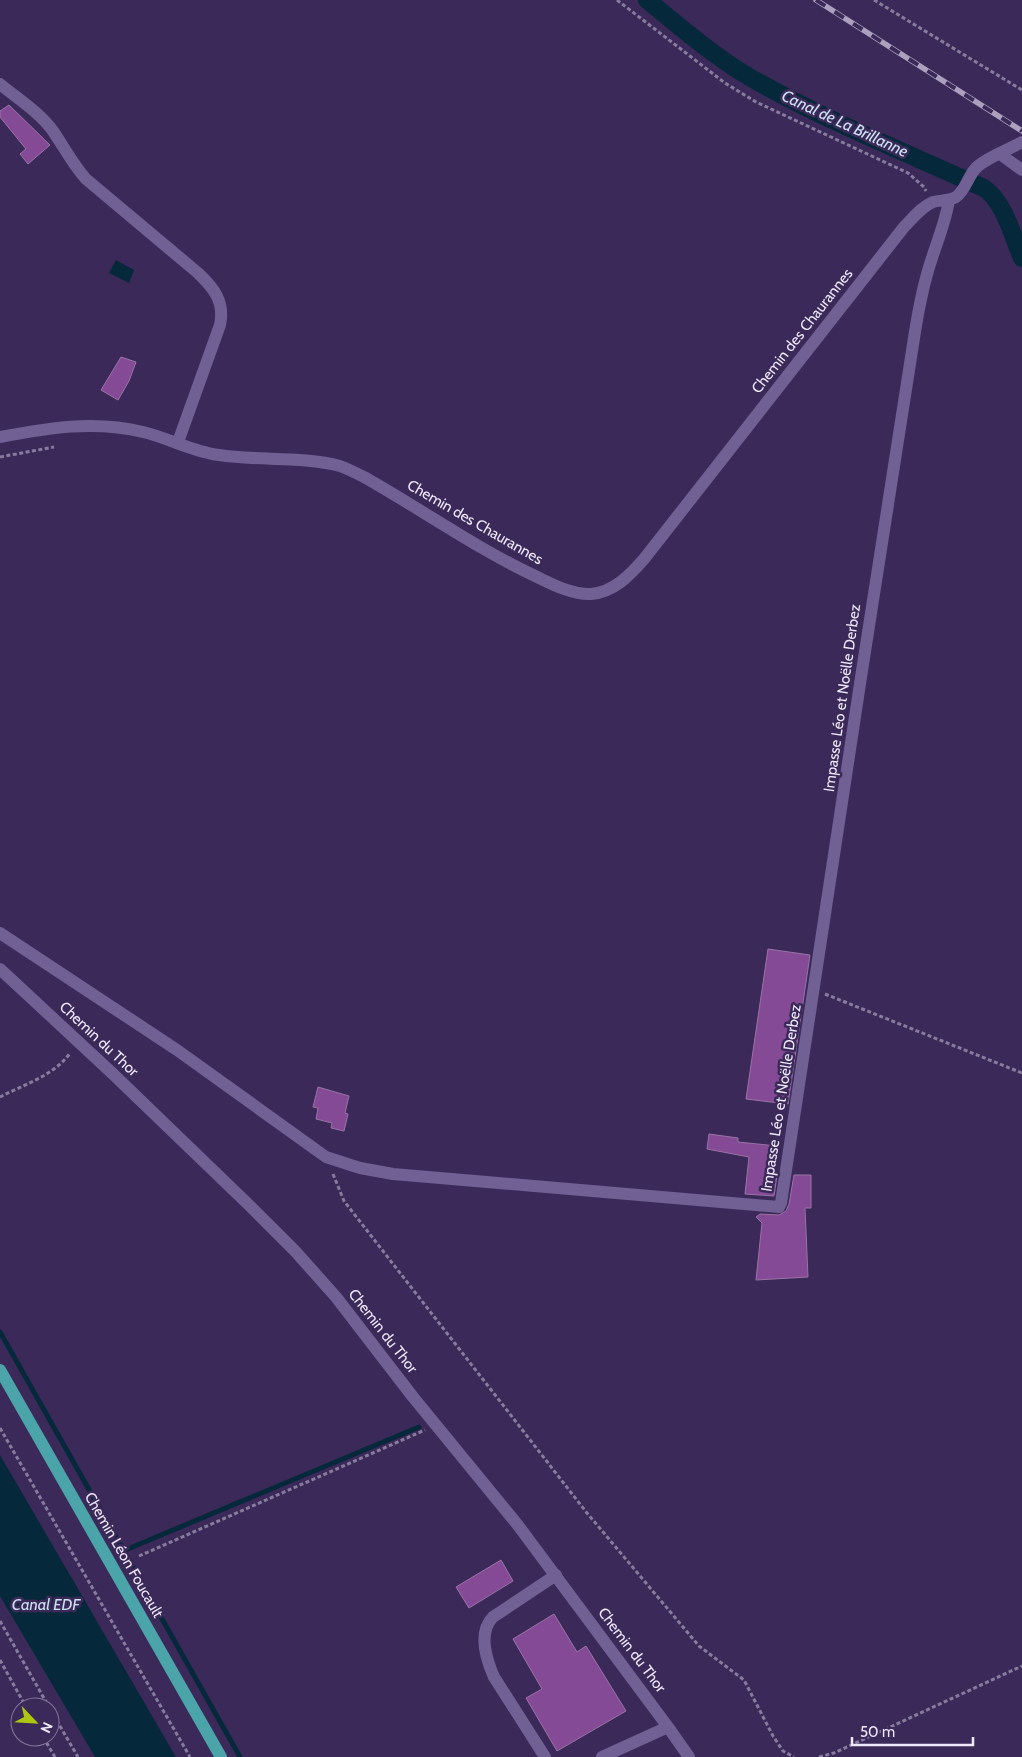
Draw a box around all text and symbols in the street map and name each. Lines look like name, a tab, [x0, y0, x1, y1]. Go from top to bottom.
water label: Canal de La Brillanne	[779, 86, 911, 161]
street label: Chemin des Chaurannes	[748, 265, 856, 397]
street label: Chemin des Chaurannes	[404, 476, 546, 568]
street label: Impasse Léo et Noëlle Derbez	[820, 603, 864, 793]
street label: Chemin du Thor	[56, 998, 143, 1080]
street label: Impasse Léo et Noëlle Derbez	[757, 1003, 805, 1193]
street label: Chemin du Thor	[345, 1285, 422, 1377]
street label: Chemin Léon Foucault	[81, 1489, 167, 1621]
water label: Canal EDF	[12, 1595, 81, 1614]
street label: Chemin du Thor	[594, 1604, 670, 1696]
north arrow	[10, 1697, 60, 1747]
scale bar	[852, 1714, 973, 1746]
text: N	[37, 1719, 57, 1736]
text: 50 m	[860, 1723, 895, 1741]

